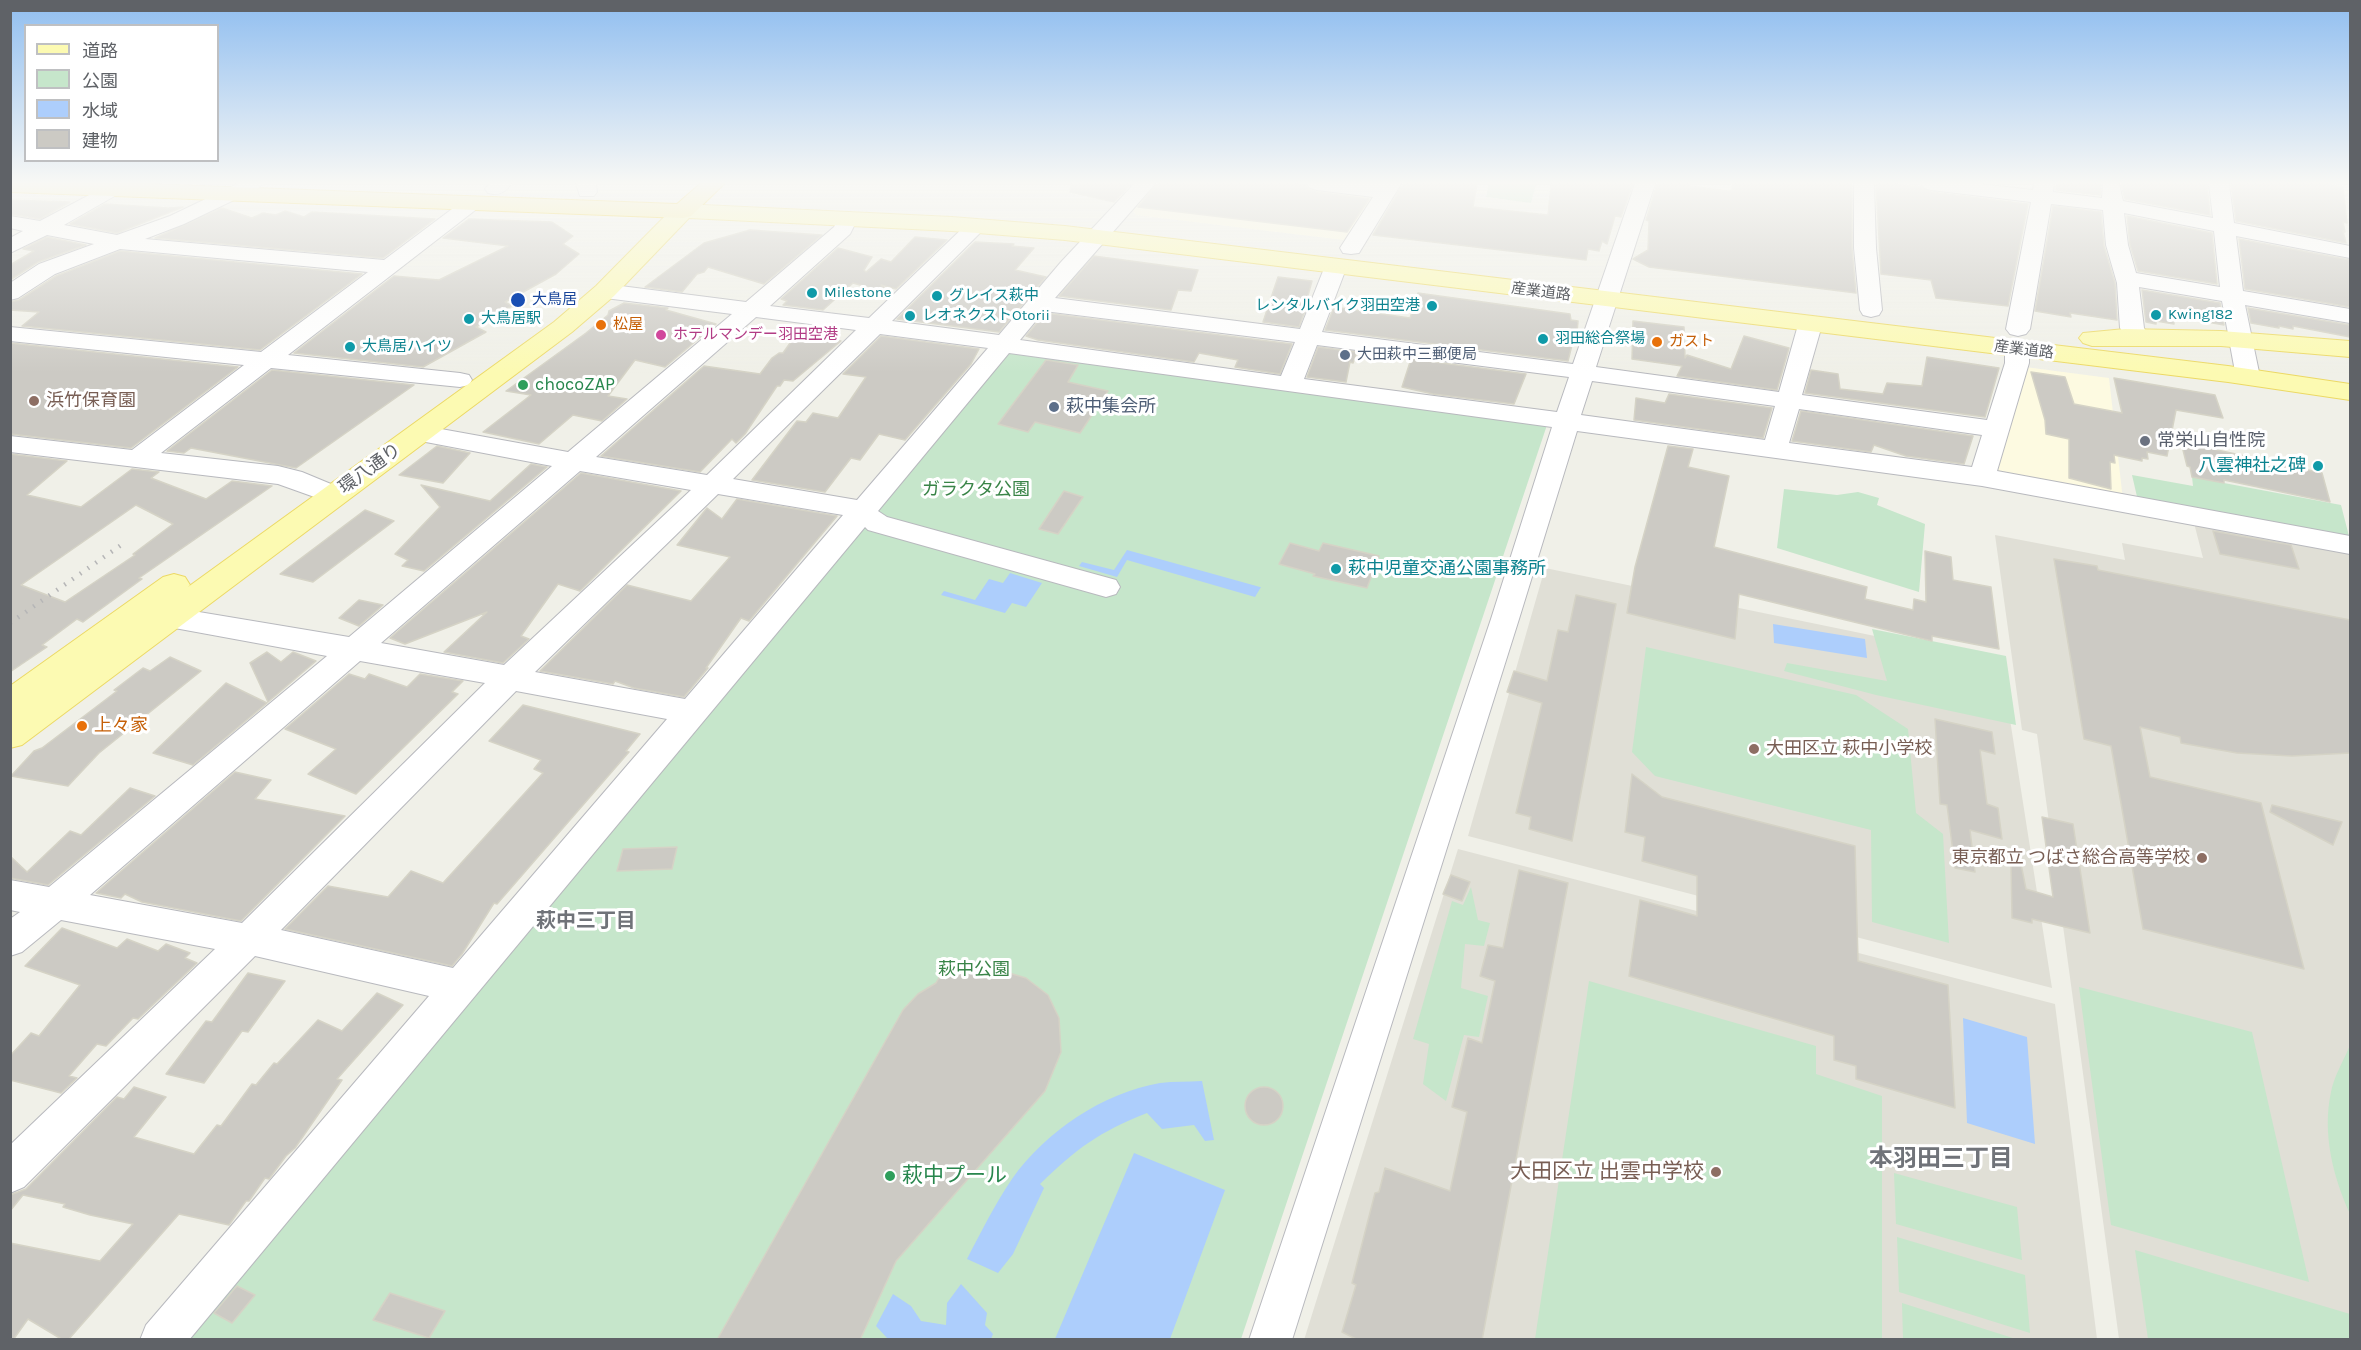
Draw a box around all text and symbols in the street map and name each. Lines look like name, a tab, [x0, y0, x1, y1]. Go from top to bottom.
legend	[24, 24, 219, 162]
text: 道路	[82, 40, 118, 62]
text: 公園	[82, 70, 118, 92]
text: 水域	[82, 100, 118, 122]
text: 建物	[82, 130, 118, 152]
street label: 産業道路	[1510, 279, 1572, 305]
place label: Milestone	[824, 284, 892, 302]
marker: Milestone	[805, 286, 819, 300]
place label: グレイス萩中	[949, 287, 1039, 305]
marker: グレイス萩中	[930, 289, 944, 303]
marker: 大鳥居	[509, 291, 527, 309]
place label: 大鳥居	[532, 291, 577, 309]
place label: レンタルバイク羽田空港	[1255, 297, 1420, 315]
marker: レンタルバイク羽田空港	[1425, 299, 1439, 313]
place label: Kwing182	[2168, 306, 2233, 324]
place label: レオネクストOtorii	[922, 307, 1050, 325]
marker: Kwing182	[2149, 308, 2163, 322]
marker: レオネクストOtorii	[903, 309, 917, 323]
place label: 大鳥居駅	[481, 310, 541, 328]
marker: 大鳥居駅	[462, 312, 476, 326]
place label: 松屋	[613, 316, 643, 334]
marker: 松屋	[594, 318, 608, 332]
place label: ホテルマンデー羽田空港	[673, 326, 838, 344]
marker: ホテルマンデー羽田空港	[654, 328, 668, 342]
place label: 羽田総合祭場	[1555, 330, 1645, 348]
marker: 羽田総合祭場	[1536, 332, 1550, 346]
place label: ガスト	[1669, 333, 1714, 351]
marker: ガスト	[1650, 335, 1664, 349]
street label: 産業道路	[1993, 337, 2055, 363]
place label: 大鳥居ハイツ	[362, 338, 452, 356]
marker: 大鳥居ハイツ	[343, 340, 357, 354]
place label: 大田萩中三郵便局	[1357, 346, 1477, 364]
marker: 大田萩中三郵便局	[1338, 348, 1352, 362]
place label: chocoZAP	[535, 374, 615, 396]
marker: chocoZAP	[516, 378, 530, 392]
place label: 浜竹保育園	[46, 390, 136, 412]
marker: 浜竹保育園	[27, 394, 41, 408]
place label: 萩中集会所	[1066, 396, 1156, 418]
marker: 萩中集会所	[1047, 400, 1061, 414]
place label: 常栄山自性院	[2157, 430, 2265, 452]
marker: 常栄山自性院	[2138, 434, 2152, 448]
street label: 環八通り	[335, 439, 405, 499]
place label: 八雲神社之碑	[2198, 455, 2306, 477]
marker: 八雲神社之碑	[2311, 459, 2325, 473]
park label: ガラクタ公園	[922, 479, 1030, 501]
place label: 萩中児童交通公園事務所	[1348, 558, 1546, 580]
marker: 萩中児童交通公園事務所	[1329, 562, 1343, 576]
place label: 上々家	[94, 715, 148, 737]
marker: 上々家	[75, 719, 89, 733]
place label: 大田区立 萩中小学校	[1766, 738, 1932, 760]
marker: 大田区立 萩中小学校	[1747, 742, 1761, 756]
place label: 東京都立 つばさ総合高等学校	[1952, 847, 2190, 869]
marker: 東京都立 つばさ総合高等学校	[2195, 851, 2209, 865]
district label: 萩中三丁目	[536, 909, 636, 933]
park label: 萩中公園	[938, 959, 1010, 981]
district label: 本羽田三丁目	[1869, 1145, 2013, 1173]
place label: 大田区立 出雲中学校	[1510, 1159, 1704, 1185]
place label: 萩中プール	[902, 1163, 1007, 1189]
marker: 大田区立 出雲中学校	[1709, 1165, 1723, 1179]
marker: 萩中プール	[883, 1169, 897, 1183]

